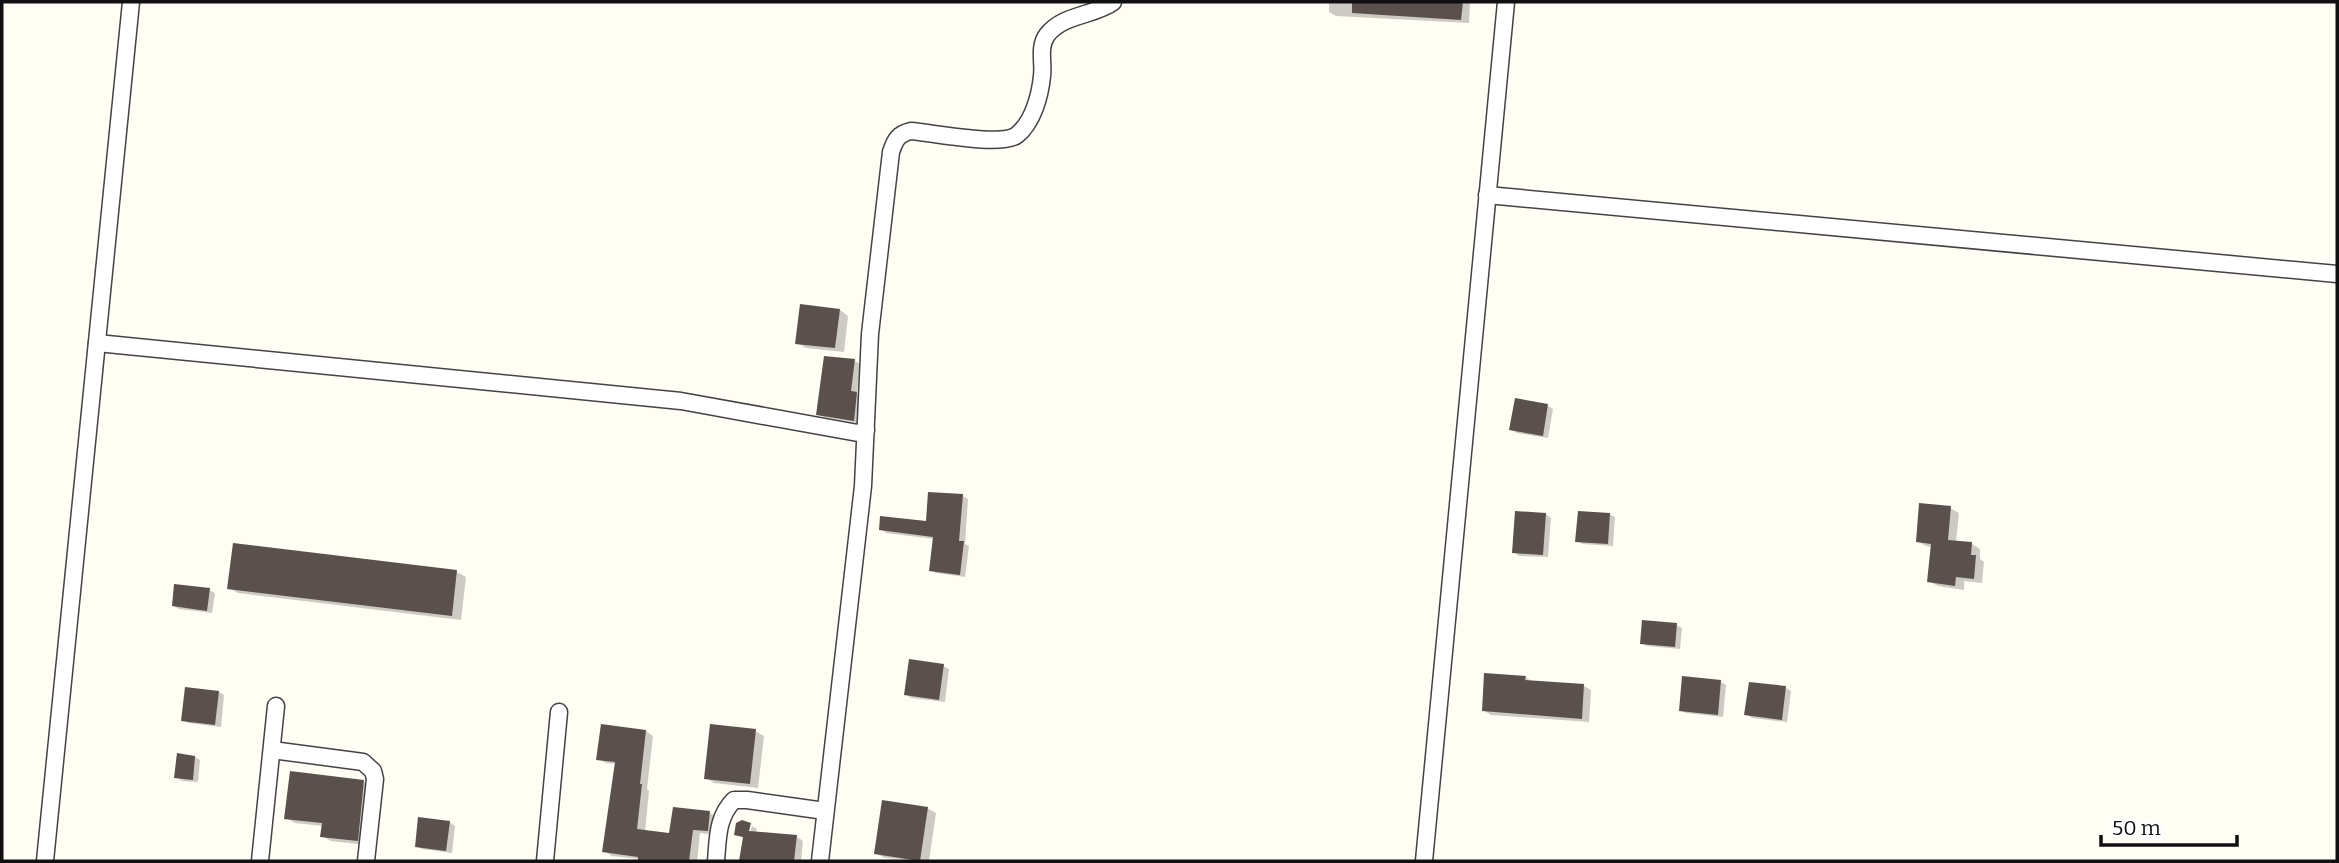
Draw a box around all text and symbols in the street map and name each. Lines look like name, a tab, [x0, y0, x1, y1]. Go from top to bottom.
scale bar	[2101, 804, 2238, 848]
text: 50 m	[2112, 815, 2161, 841]

